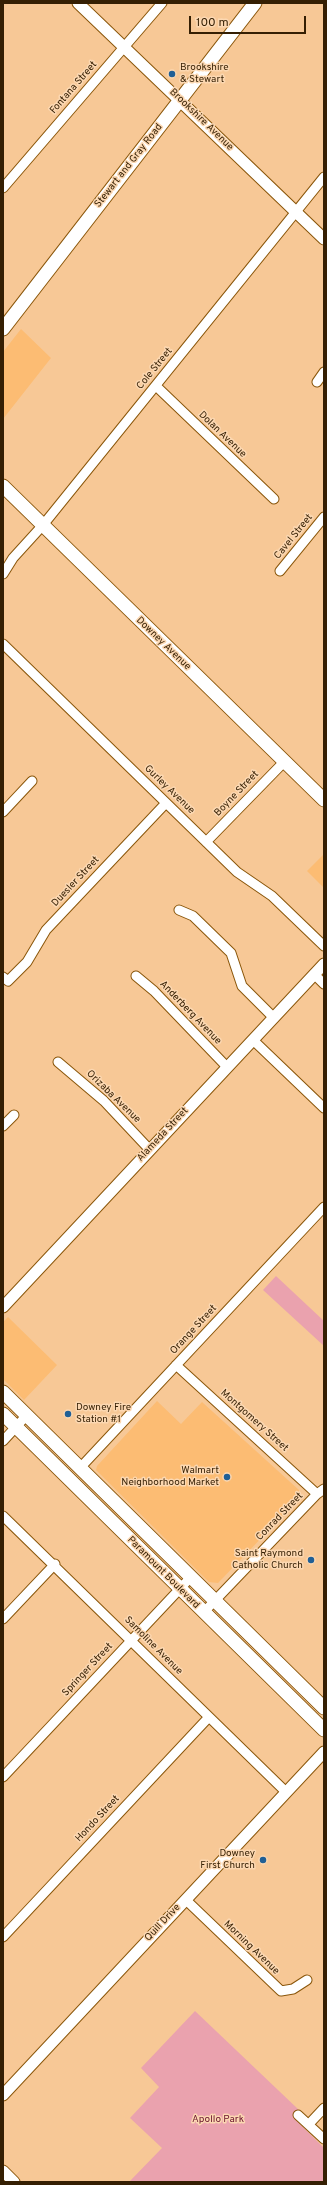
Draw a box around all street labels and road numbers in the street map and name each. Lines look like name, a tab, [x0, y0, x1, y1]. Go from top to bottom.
street label: Fontana Street	[48, 59, 100, 117]
street label: Brookshire Avenue	[167, 86, 235, 154]
street label: Stewart and Gray Road	[93, 122, 165, 210]
street label: Cole Street	[135, 346, 175, 392]
street label: Dolan Avenue	[196, 409, 248, 461]
street label: Cavel Street	[272, 512, 316, 562]
street label: Downey Avenue	[133, 615, 193, 673]
street label: Gurley Avenue	[141, 763, 197, 817]
street label: Boyne Street	[212, 769, 262, 819]
street label: Duesler Street	[50, 854, 102, 910]
street label: Anderberg Avenue	[157, 979, 223, 1047]
street label: Orizaba Avenue	[83, 1068, 143, 1126]
street label: Alameda Street	[135, 1105, 191, 1165]
street label: Orange Street	[168, 1303, 220, 1357]
street label: Montgomery Street	[218, 1387, 290, 1455]
street label: Conrad Street	[254, 1490, 306, 1544]
street label: Paramount Boulevard	[124, 1534, 202, 1612]
street label: Samoline Avenue	[121, 1614, 185, 1678]
street label: Springer Street	[60, 1641, 116, 1699]
street label: Hondo Street	[73, 1793, 123, 1845]
street label: Quill Drive	[143, 1902, 183, 1944]
street label: Morning Avenue	[221, 1918, 281, 1978]

